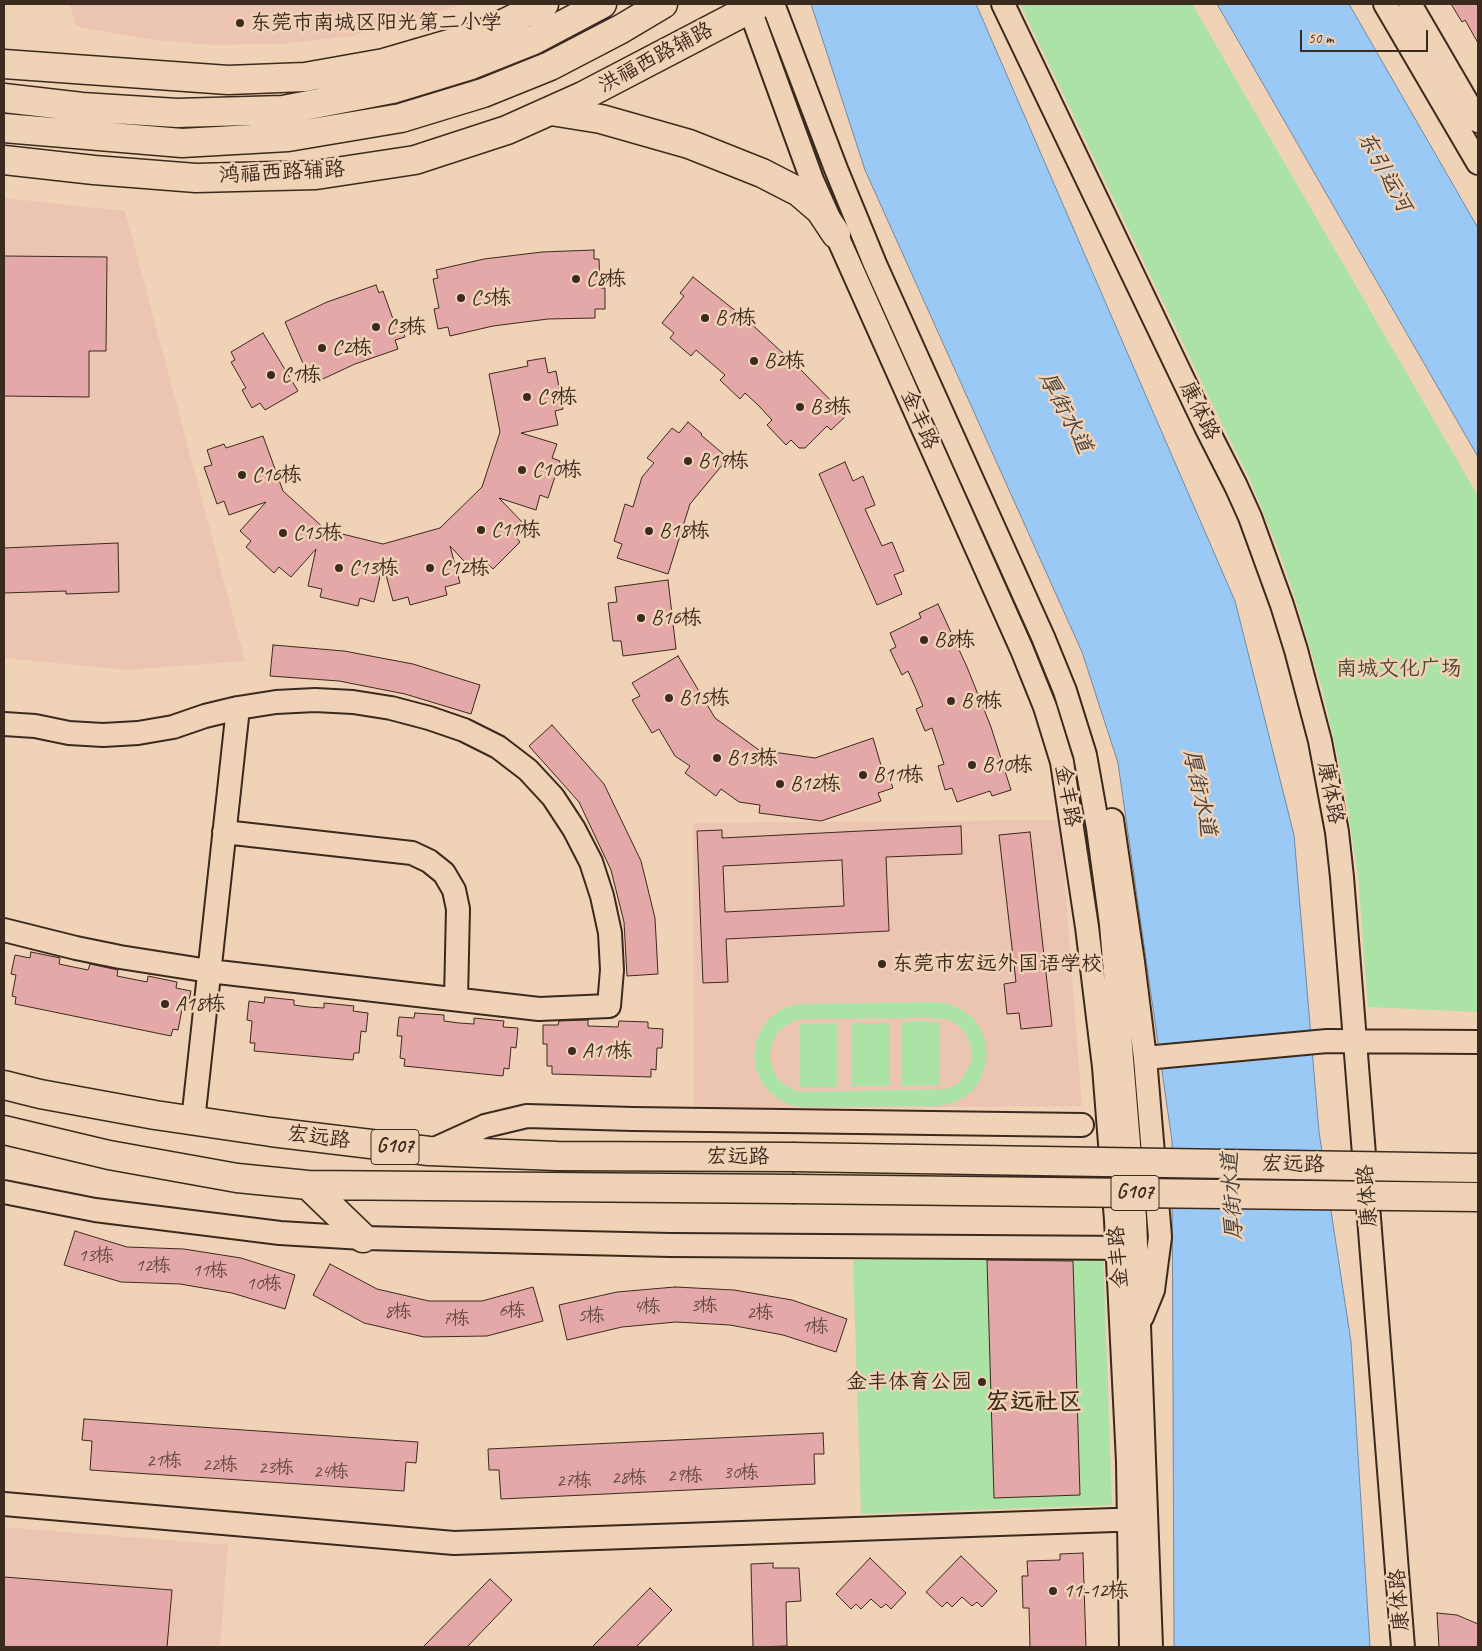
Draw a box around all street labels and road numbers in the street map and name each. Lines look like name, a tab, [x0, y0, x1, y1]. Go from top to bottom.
street label: 洪福西路辅路	[594, 17, 718, 99]
street label: 鸿福西路辅路	[218, 157, 346, 189]
street label: 康体路	[1173, 377, 1225, 445]
street label: 金丰路	[895, 386, 943, 454]
street label: 康体路	[1312, 760, 1348, 826]
street label: 金丰路	[1049, 763, 1085, 829]
street label: 宏远路	[286, 1122, 352, 1154]
road number: G107	[371, 1130, 419, 1164]
street label: 宏远路	[707, 1144, 769, 1170]
street label: 宏远路	[1261, 1152, 1325, 1178]
street label: 康体路	[1353, 1164, 1383, 1228]
road number: G107	[1111, 1176, 1159, 1210]
street label: 金丰路	[1104, 1225, 1134, 1289]
street label: 康体路	[1385, 1568, 1415, 1632]

